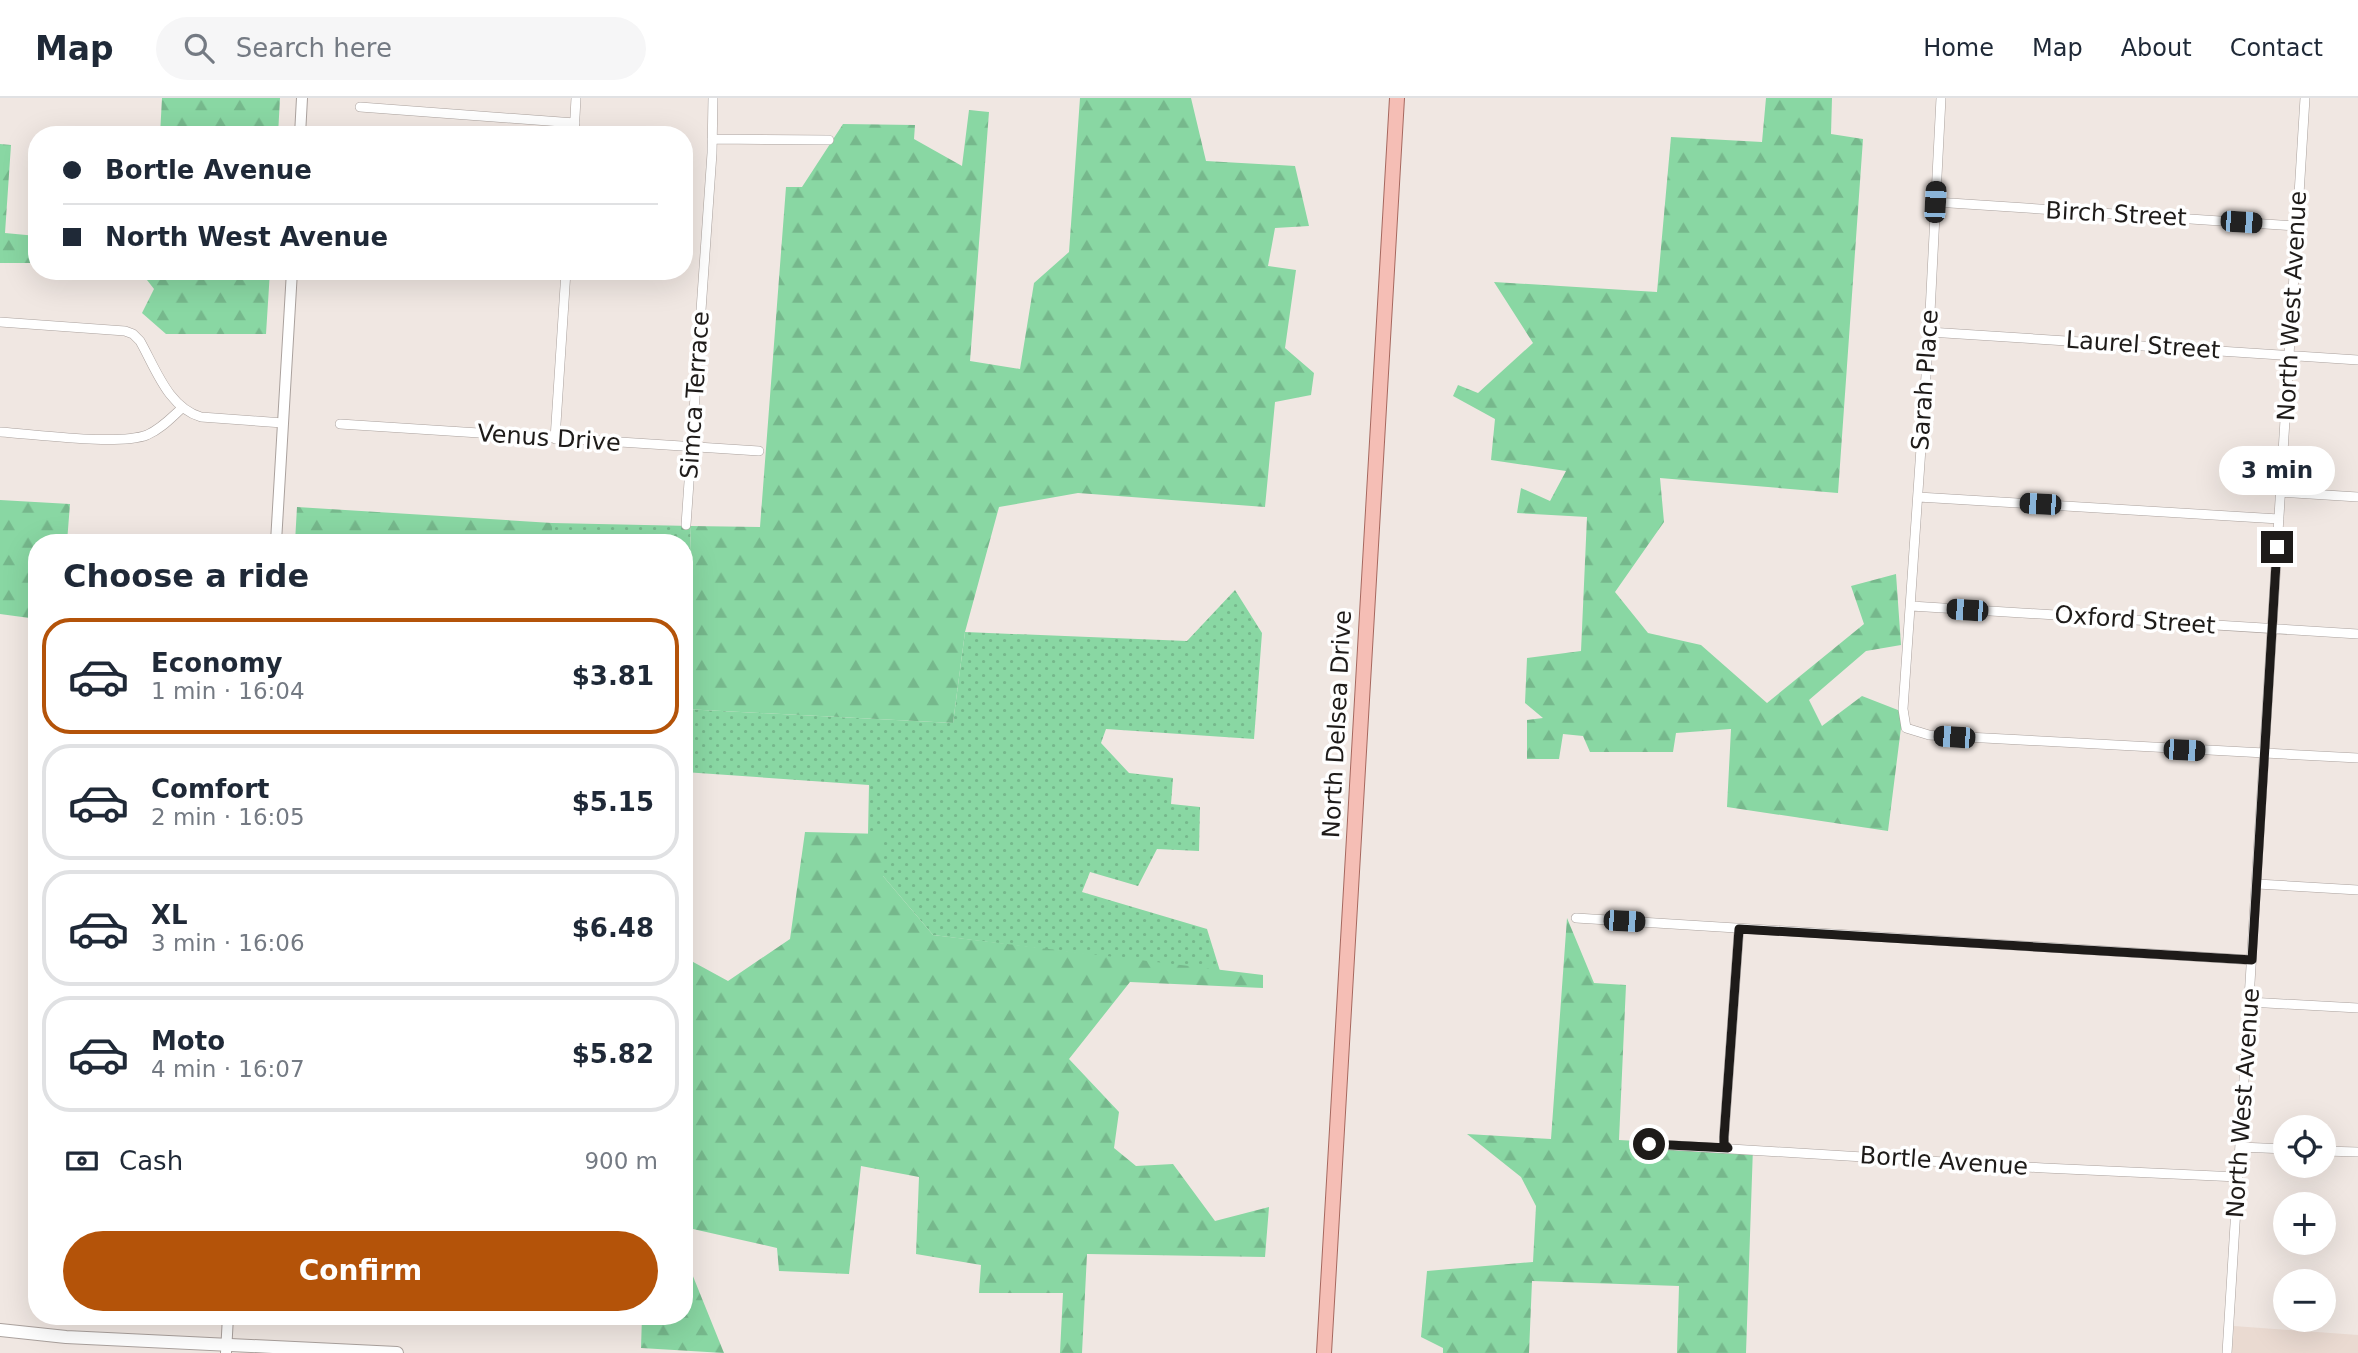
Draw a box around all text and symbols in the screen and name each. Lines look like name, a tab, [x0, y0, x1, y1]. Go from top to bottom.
search box	[156, 17, 646, 80]
text: Map	[35, 29, 114, 68]
icon: search	[180, 29, 218, 67]
text: Search here	[236, 33, 392, 63]
text: Home	[1923, 34, 1994, 62]
text: Map	[2032, 34, 2083, 62]
text: About	[2121, 34, 2192, 62]
text: Contact	[2230, 34, 2323, 62]
text: Bortle Avenue	[105, 155, 312, 185]
car	[1924, 180, 1947, 224]
street label: North West Avenue	[2272, 190, 2312, 422]
street label: Birch Street	[2045, 196, 2187, 232]
car	[2220, 210, 2263, 234]
text: North West Avenue	[105, 222, 388, 252]
street label: Sarah Place	[1906, 309, 1944, 451]
street label: Simca Terrace	[675, 310, 715, 480]
street label: Laurel Street	[2065, 326, 2221, 364]
street label: Venus Drive	[476, 419, 622, 457]
callout: 3 min	[2219, 446, 2335, 494]
text: 3 min	[2241, 457, 2313, 483]
car	[2019, 492, 2062, 516]
route end	[2261, 531, 2293, 563]
text: Choose a ride	[63, 557, 309, 595]
car	[1946, 598, 1989, 622]
street label: Oxford Street	[2053, 600, 2217, 640]
street label: North Delsea Drive	[1317, 609, 1357, 839]
icon: car	[67, 645, 130, 708]
text: Economy	[151, 648, 282, 678]
text: $3.81	[572, 661, 654, 691]
text: 1 min · 16:04	[151, 678, 305, 704]
car	[1933, 725, 1976, 749]
car	[2163, 738, 2206, 762]
icon: car	[67, 771, 130, 834]
text: Comfort	[151, 774, 269, 804]
text: $5.15	[572, 787, 654, 817]
text: 2 min · 16:05	[151, 804, 305, 830]
icon: car	[67, 897, 130, 960]
text: XL	[151, 900, 188, 930]
car	[1603, 909, 1646, 933]
text: $6.48	[572, 913, 654, 943]
text: 3 min · 16:06	[151, 930, 305, 956]
street label: North West Avenue	[2221, 987, 2265, 1219]
icon: car	[67, 1023, 130, 1086]
text: Moto	[151, 1026, 225, 1056]
text: $5.82	[572, 1039, 654, 1069]
text: 4 min · 16:07	[151, 1056, 305, 1082]
map controls	[2273, 1115, 2336, 1332]
button: locate	[2273, 1115, 2336, 1178]
route start	[1633, 1128, 1665, 1160]
street label: Bortle Avenue	[1859, 1141, 2029, 1181]
icon: cash	[63, 1142, 101, 1180]
text: Cash	[119, 1146, 183, 1176]
text: 900 m	[584, 1148, 658, 1174]
button: +	[2273, 1192, 2336, 1255]
button: Confirm	[63, 1231, 658, 1311]
button: −	[2273, 1269, 2336, 1332]

